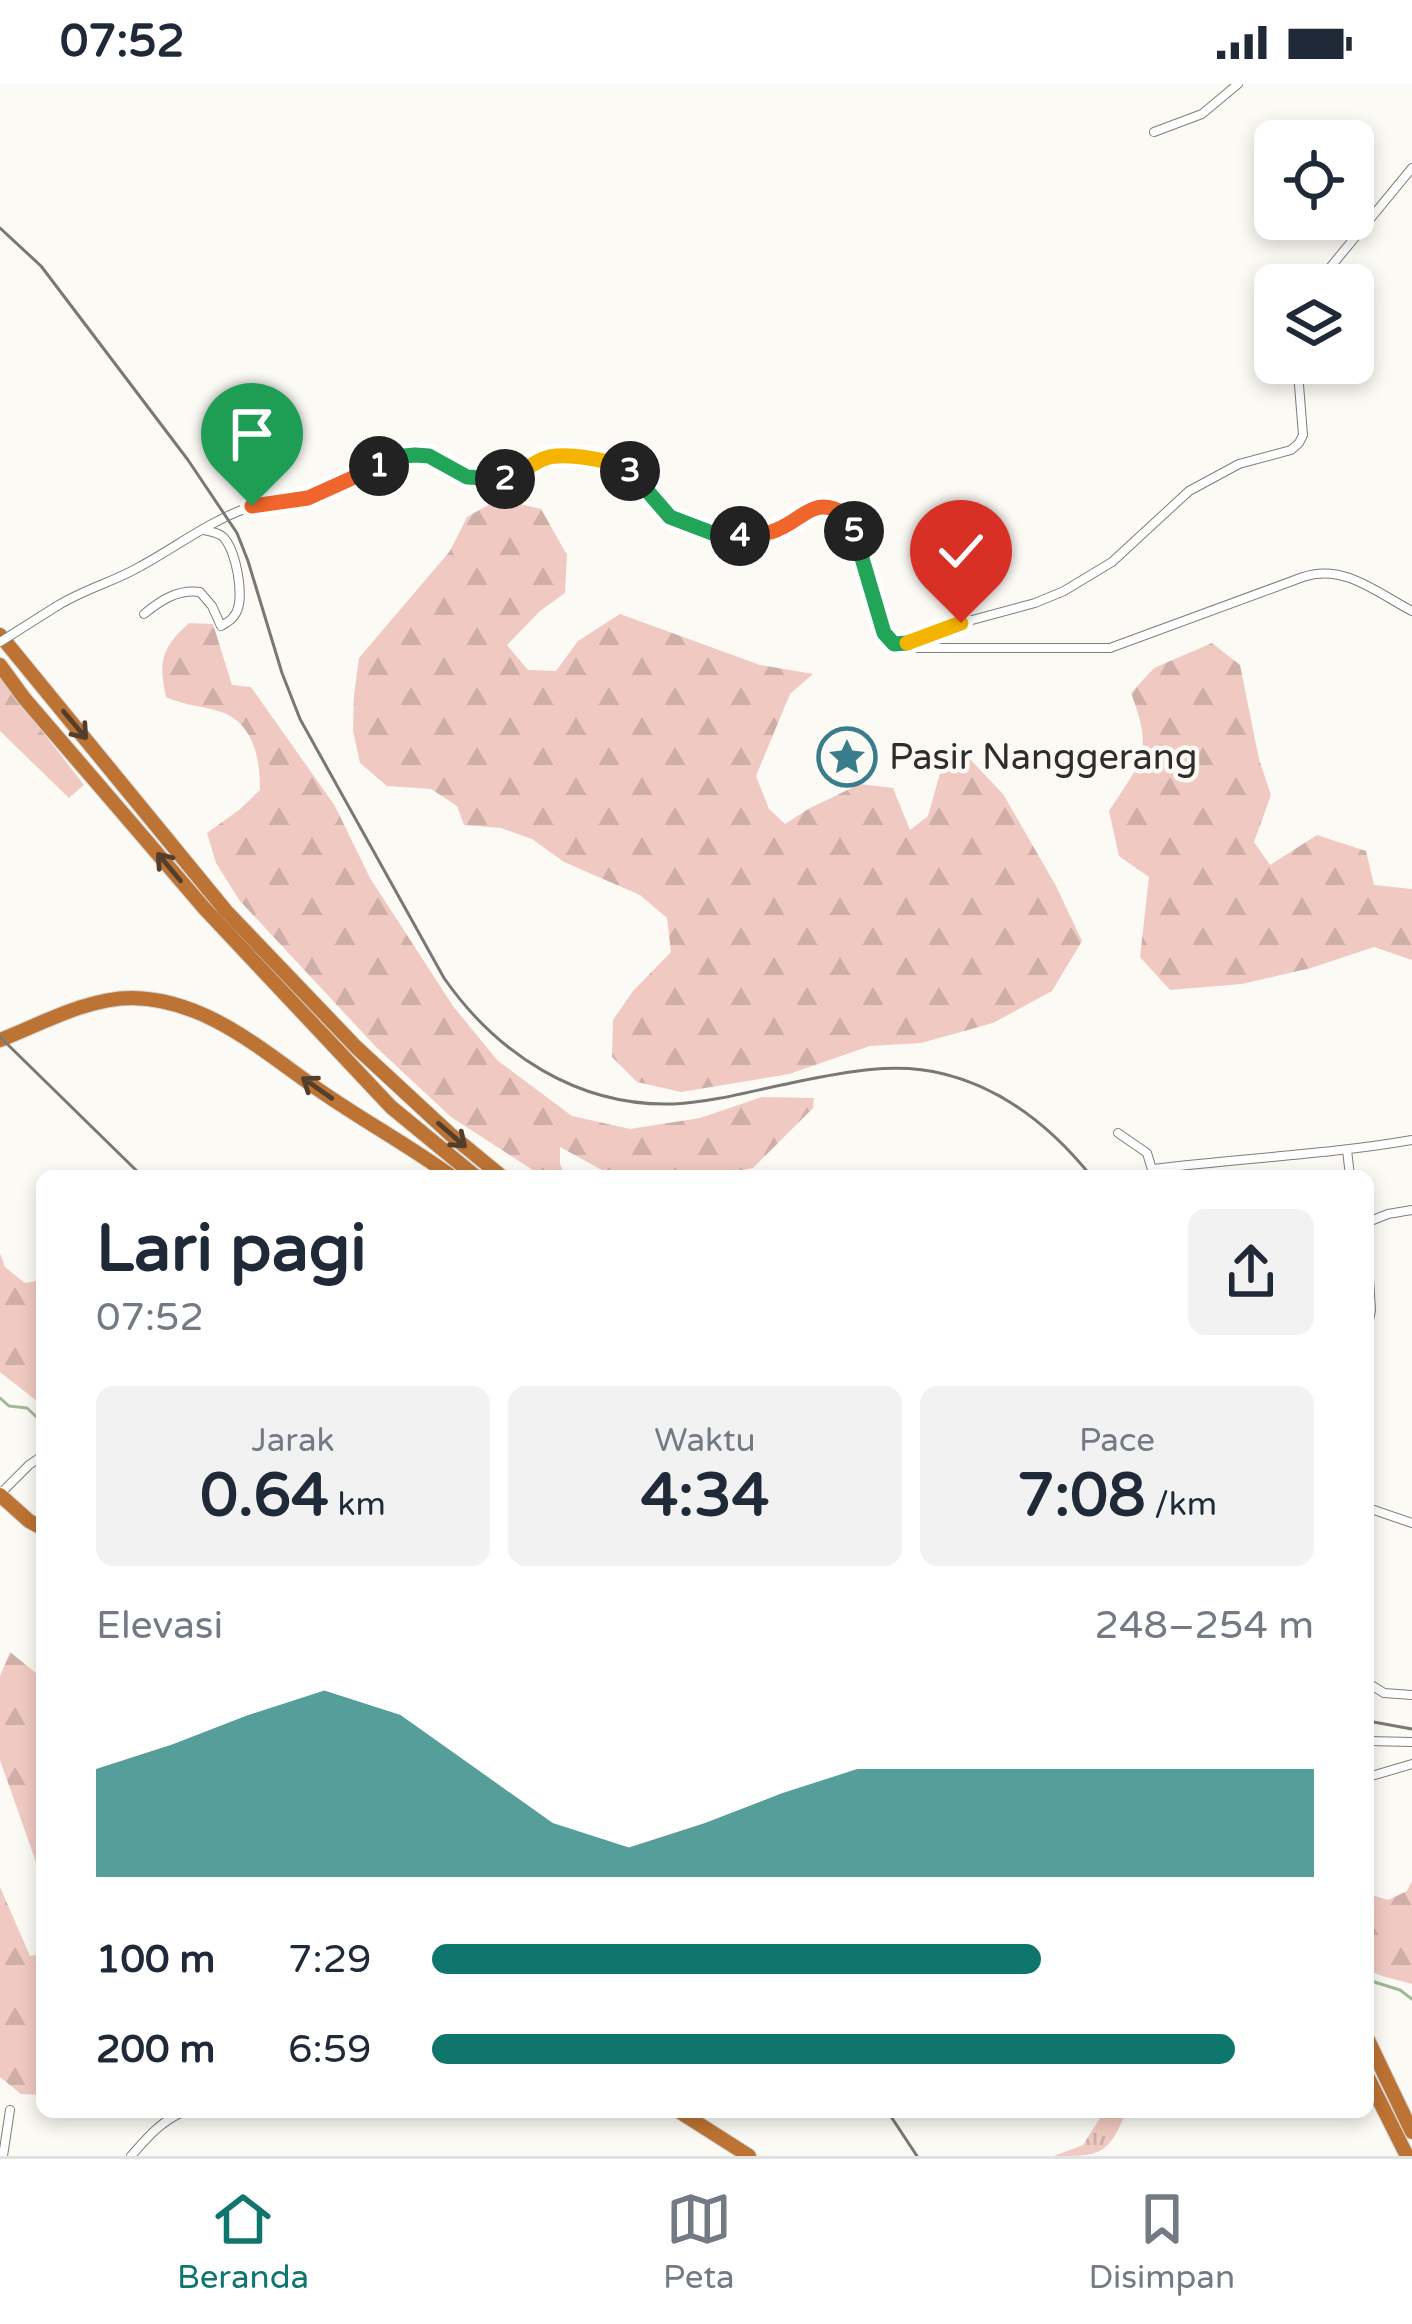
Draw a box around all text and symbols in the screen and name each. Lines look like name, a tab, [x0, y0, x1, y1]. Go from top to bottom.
text: 07:52	[60, 15, 185, 69]
map controls	[1254, 120, 1374, 384]
button: locate	[1254, 120, 1374, 240]
button: layers	[1254, 264, 1374, 384]
pin	[201, 383, 303, 506]
icon: arrive	[219, 401, 285, 467]
pin: 1	[349, 436, 409, 496]
pin: 3	[600, 441, 660, 501]
text: 1	[369, 446, 389, 485]
pin: 2	[475, 449, 535, 509]
text: 3	[620, 451, 640, 490]
text: 2	[495, 459, 515, 498]
pin	[910, 500, 1012, 623]
pin: 5	[824, 501, 884, 561]
pin: 4	[710, 506, 770, 566]
text: 5	[844, 511, 864, 550]
text: 4	[730, 516, 750, 555]
icon: check	[928, 518, 994, 584]
one-way arrow	[60, 709, 88, 740]
place icon: Pasir Nanggerang	[816, 726, 878, 788]
place label: Pasir Nanggerang	[889, 736, 1197, 779]
one-way arrow	[156, 852, 184, 883]
one-way arrow	[300, 1076, 334, 1101]
one-way arrow	[436, 1121, 467, 1148]
text: Lari pagi	[96, 1209, 367, 1289]
button: share	[1188, 1209, 1314, 1335]
text: 07:52	[96, 1294, 204, 1341]
text: Jarak	[251, 1421, 335, 1460]
text: Waktu	[654, 1421, 756, 1460]
text: Pace	[1079, 1421, 1155, 1460]
text: 0.64	[200, 1460, 329, 1532]
text: 4:34	[641, 1460, 769, 1532]
text: 7:08	[1017, 1460, 1146, 1532]
text: km	[329, 1485, 386, 1524]
text: /km	[1146, 1485, 1217, 1524]
text: Elevasi	[96, 1602, 223, 1649]
text: 248–254 m	[1094, 1602, 1314, 1649]
text: 100 m	[96, 1936, 215, 1983]
text: 7:29	[288, 1936, 372, 1983]
text: 200 m	[96, 2026, 215, 2073]
text: 6:59	[288, 2026, 372, 2073]
tab: Beranda	[177, 2186, 309, 2297]
tab: Peta	[663, 2186, 735, 2297]
tab: Disimpan	[1089, 2186, 1235, 2297]

